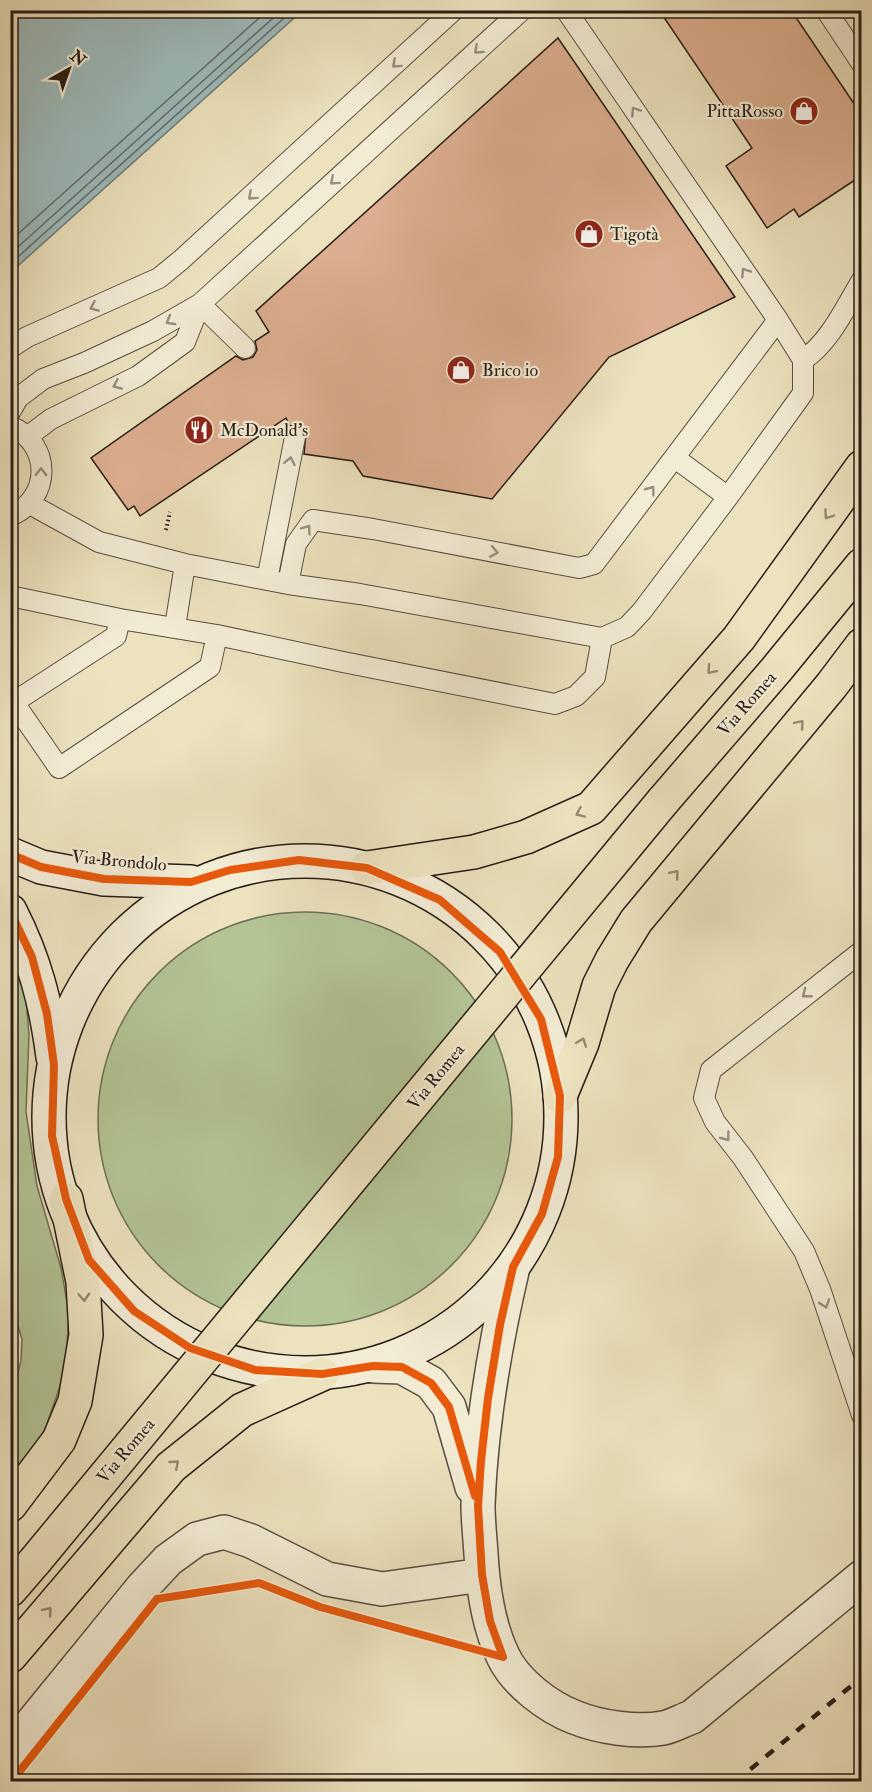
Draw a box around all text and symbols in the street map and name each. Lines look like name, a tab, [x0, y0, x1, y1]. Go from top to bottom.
north arrow	[39, 39, 99, 99]
one-way arrow	[474, 43, 485, 54]
text: N	[65, 45, 90, 71]
one-way arrow	[392, 57, 403, 68]
shop icon: PittaRosso	[788, 95, 820, 127]
place label: PittaRosso	[706, 100, 783, 123]
one-way arrow	[631, 107, 642, 118]
one-way arrow	[331, 174, 341, 185]
one-way arrow	[248, 188, 259, 199]
shop icon: Tigotà	[573, 218, 605, 250]
place label: Tigotà	[610, 223, 659, 246]
one-way arrow	[741, 268, 752, 279]
one-way arrow	[89, 299, 100, 311]
one-way arrow	[166, 314, 176, 325]
shop icon: Brico io	[445, 354, 477, 386]
place label: Brico io	[482, 359, 538, 382]
one-way arrow	[113, 378, 124, 390]
restaurant icon: McDonald's	[183, 414, 215, 446]
place label: McDonald's	[220, 419, 308, 442]
one-way arrow	[283, 456, 296, 466]
one-way arrow	[35, 467, 47, 476]
one-way arrow	[644, 486, 655, 497]
one-way arrow	[824, 508, 835, 519]
one-way arrow	[299, 525, 310, 536]
one-way arrow	[489, 545, 499, 558]
one-way arrow	[707, 663, 718, 674]
street label: Via Romea	[712, 666, 782, 741]
one-way arrow	[793, 720, 804, 731]
one-way arrow	[575, 806, 586, 818]
street label: Via Brondolo	[70, 845, 168, 877]
one-way arrow	[668, 870, 679, 881]
one-way arrow	[802, 987, 813, 998]
one-way arrow	[575, 1037, 588, 1048]
street label: Via Romea	[402, 1039, 470, 1115]
one-way arrow	[719, 1130, 730, 1141]
one-way arrow	[78, 1293, 91, 1302]
one-way arrow	[817, 1298, 830, 1309]
street label: Via Romea	[92, 1413, 161, 1489]
one-way arrow	[169, 1460, 179, 1471]
one-way arrow	[40, 1607, 51, 1618]

